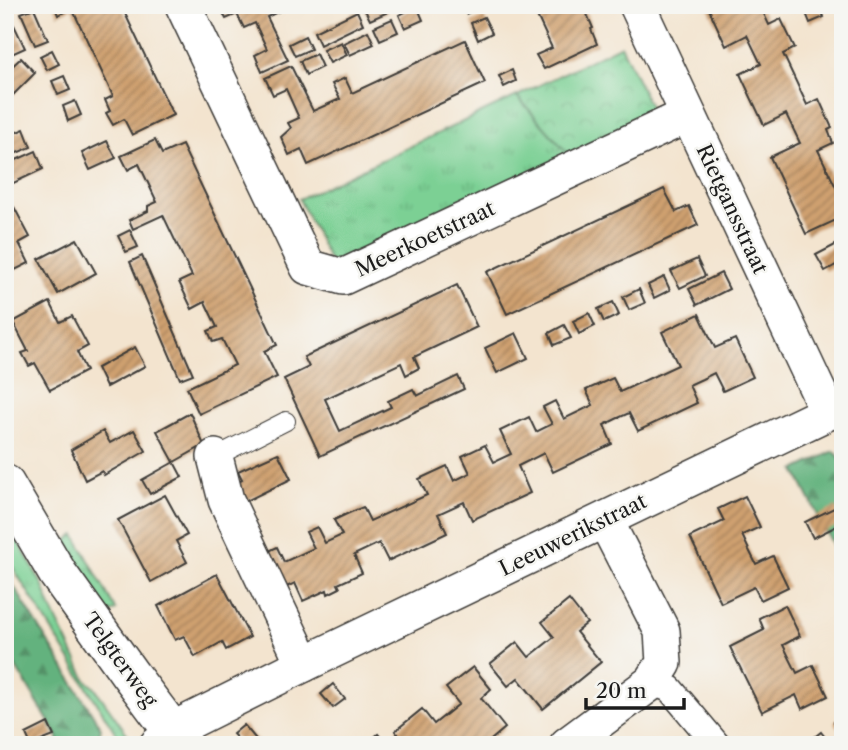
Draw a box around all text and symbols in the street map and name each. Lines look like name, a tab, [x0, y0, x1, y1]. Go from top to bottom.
street label: Rietgansstraat	[692, 140, 774, 278]
street label: Meerkoetstraat	[351, 195, 499, 282]
street label: Leeuwerikstraat	[495, 488, 651, 581]
street label: Telgterweg	[78, 608, 164, 712]
scale bar	[586, 666, 684, 710]
text: 20 m	[596, 678, 647, 703]

